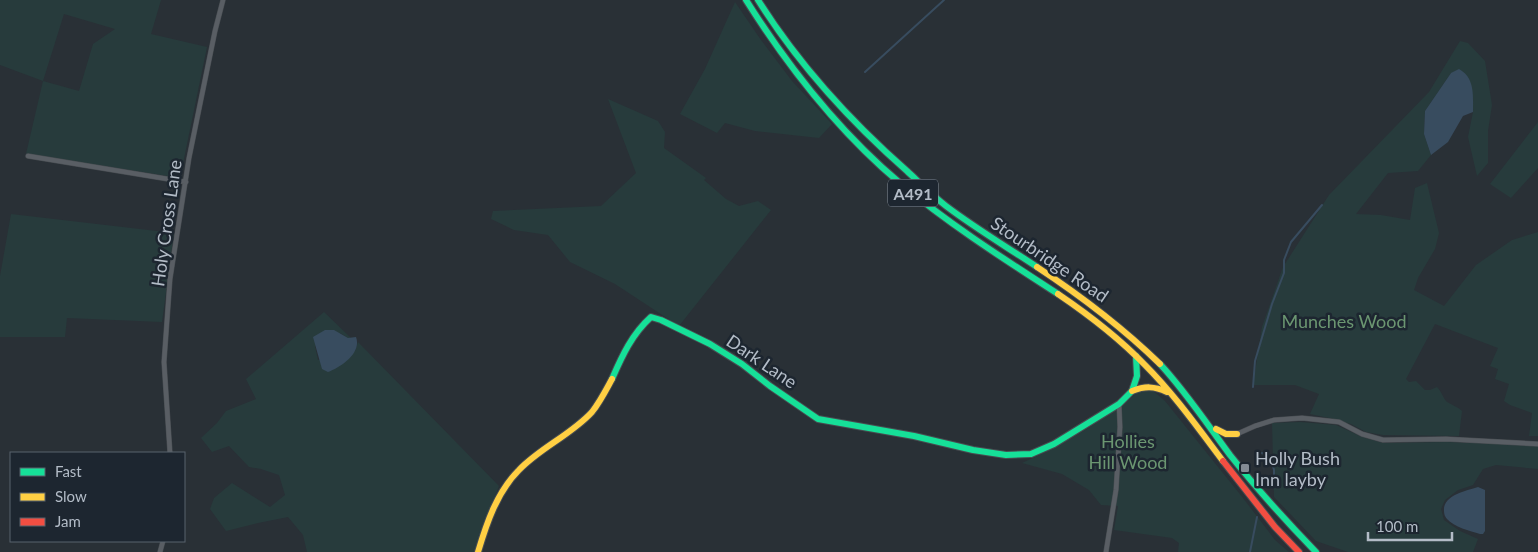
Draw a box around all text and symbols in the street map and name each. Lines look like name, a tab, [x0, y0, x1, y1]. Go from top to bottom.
street label: Holy Cross Lane	[146, 158, 186, 288]
road number: A491	[888, 180, 938, 207]
street label: Stourbridge Road	[987, 212, 1113, 306]
park label: Munches Wood	[1281, 310, 1407, 332]
street label: Dark Lane	[722, 329, 802, 393]
park label: Hollies Hill Wood	[1089, 430, 1167, 473]
place label: Holly Bush Inn layby	[1255, 447, 1340, 490]
legend	[10, 452, 185, 542]
text: Fast	[55, 462, 82, 480]
marker: Holly Bush Inn layby	[1239, 462, 1251, 474]
text: Slow	[55, 487, 87, 505]
scale bar	[1368, 510, 1452, 542]
text: Jam	[55, 512, 81, 530]
text: 100 m	[1376, 517, 1418, 535]

